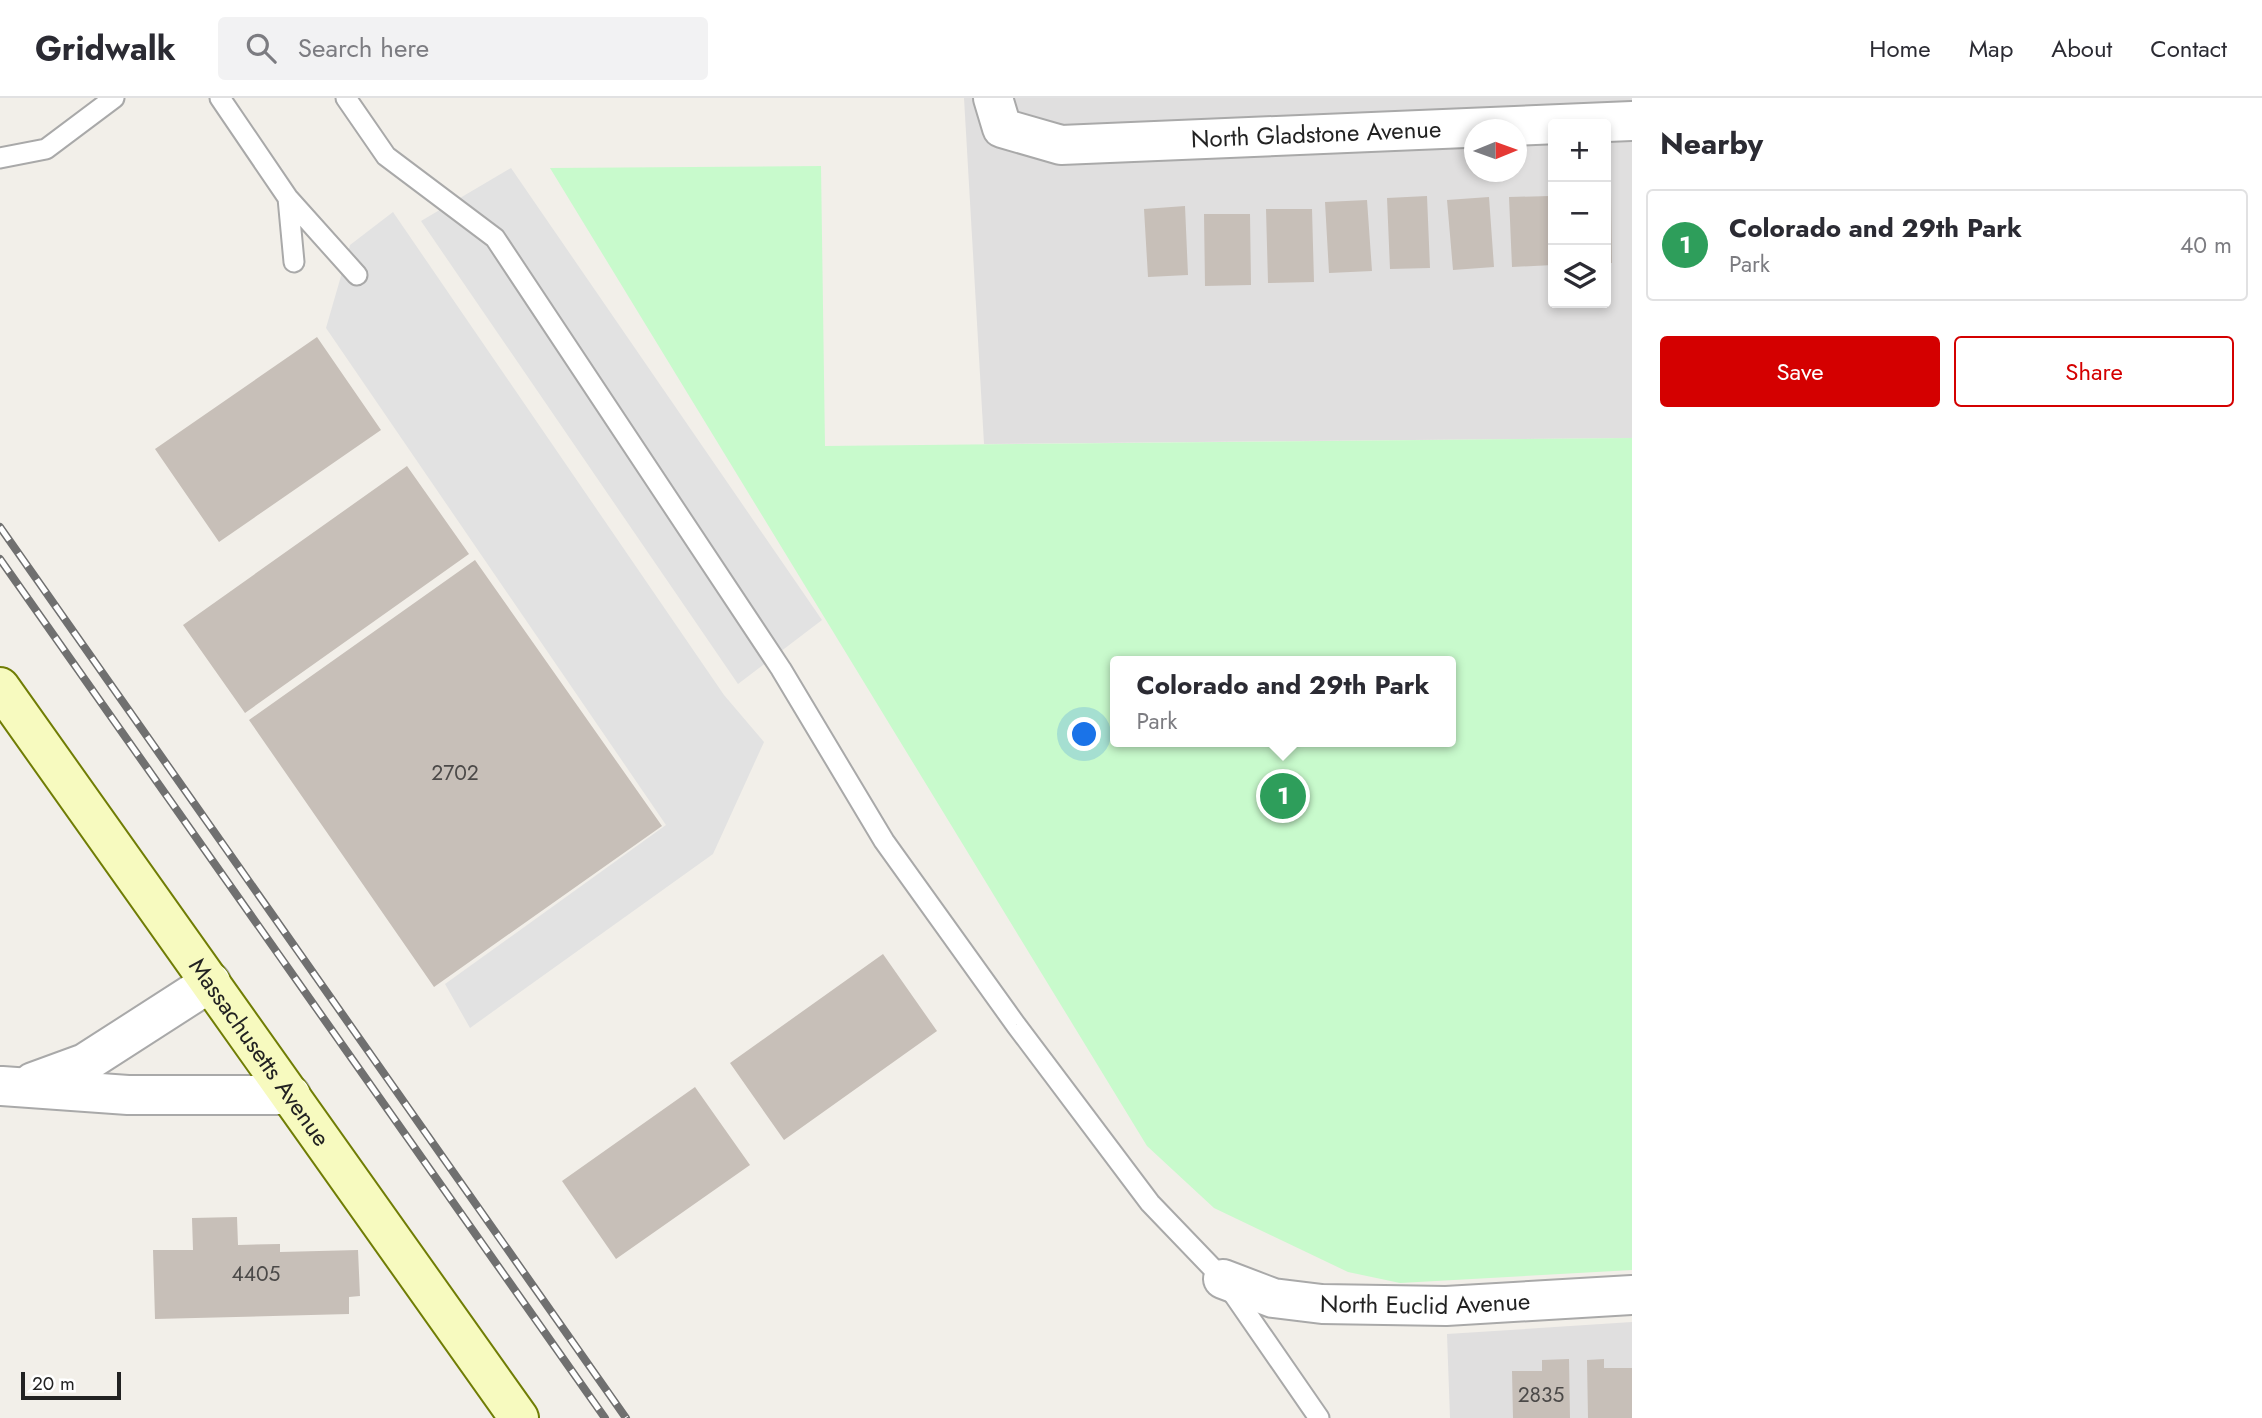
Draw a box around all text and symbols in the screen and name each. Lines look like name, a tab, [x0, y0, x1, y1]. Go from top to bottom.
search box	[218, 17, 708, 80]
text: Gridwalk	[35, 25, 176, 72]
icon: search	[242, 29, 280, 67]
text: Search here	[298, 29, 429, 67]
text: Home	[1869, 31, 1931, 66]
text: Map	[1969, 31, 2013, 66]
text: About	[2051, 31, 2112, 66]
text: Contact	[2150, 31, 2227, 66]
street label: North Gladstone Avenue	[1190, 111, 1442, 157]
north arrow	[1464, 119, 1527, 182]
map controls	[1548, 119, 1611, 308]
button: +	[1548, 119, 1611, 182]
text: Nearby	[1660, 122, 1763, 165]
button: −	[1548, 182, 1611, 245]
text: Colorado and 29th Park	[1729, 209, 2022, 247]
text: 1	[1679, 228, 1691, 262]
text: 40 m	[2180, 228, 2232, 262]
button: layers	[1548, 245, 1611, 308]
text: Park	[1729, 247, 1770, 281]
button: Save	[1660, 336, 1940, 407]
button: Share	[1954, 336, 2234, 407]
popup	[1110, 656, 1456, 747]
text: Colorado and 29th Park	[1136, 666, 1430, 704]
text: Park	[1136, 704, 1177, 738]
your location	[1067, 717, 1101, 751]
house number: 2702	[431, 758, 479, 788]
pin: 1	[1260, 770, 1306, 822]
street label: Massachusetts Avenue	[181, 951, 339, 1153]
house number: 4405	[232, 1259, 280, 1289]
street label: North Euclid Avenue	[1320, 1283, 1531, 1323]
scale bar	[21, 1369, 121, 1401]
text: 20 m	[32, 1370, 75, 1397]
house number: 2835	[1518, 1380, 1564, 1410]

